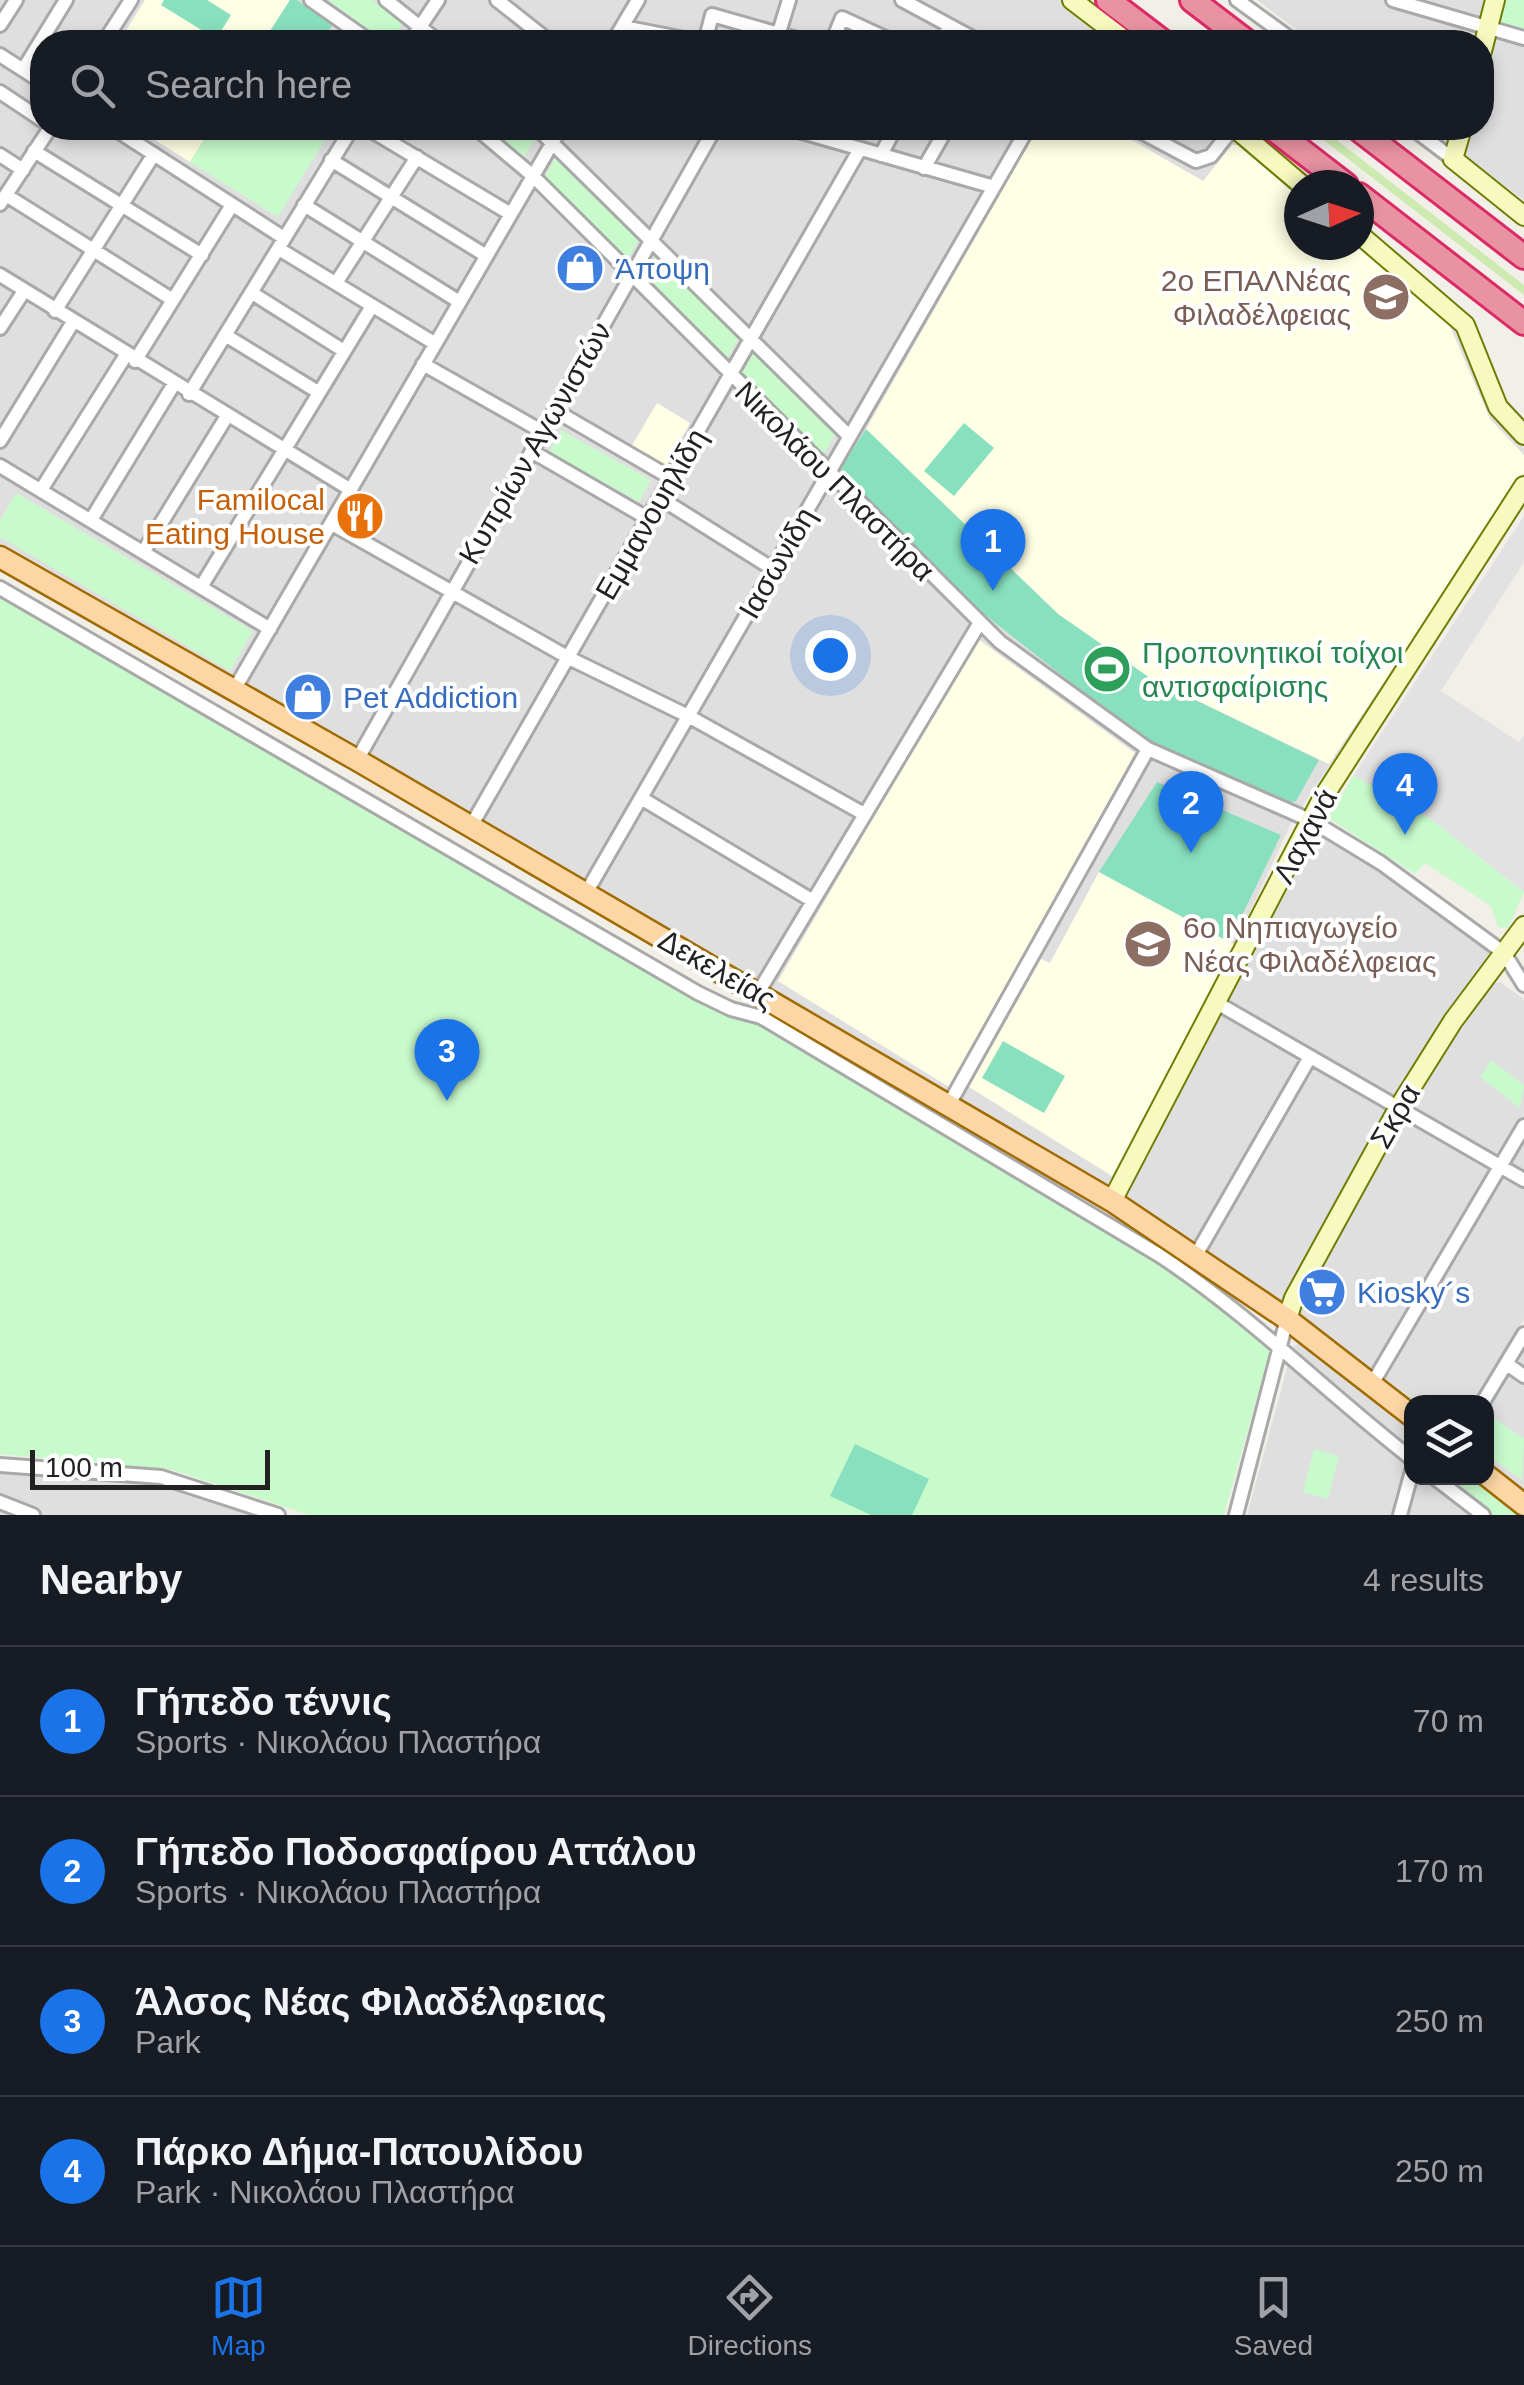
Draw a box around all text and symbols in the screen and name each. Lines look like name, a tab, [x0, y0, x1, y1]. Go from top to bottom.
search box	[30, 30, 1494, 140]
icon: search	[65, 58, 120, 113]
text: Search here	[145, 64, 352, 106]
north arrow	[1284, 170, 1374, 260]
shop icon: Άποψη	[554, 242, 606, 294]
place label: Άποψη	[615, 252, 710, 285]
place label: 2ο ΕΠΑΛΝέας Φιλαδέλφειας	[1161, 264, 1351, 331]
school or university icon: 2ο ΕΠΑΛΝέας Φιλαδέλφειας	[1360, 271, 1412, 323]
street label: Κυπρίων Αγωνιστών	[452, 316, 618, 570]
street label: Νικολάου Πλαστήρα	[729, 375, 941, 587]
street label: Εμμανουηλίδη	[589, 423, 713, 605]
place label: Familocal Eating House	[145, 483, 325, 550]
restaurant icon: Familocal Eating House	[334, 490, 386, 542]
street label: Ιασωνίδη	[732, 502, 822, 624]
pin: 1	[960, 508, 1026, 591]
your location	[805, 630, 856, 681]
place label: Προπονητικοί τοίχοι αντισφαίρισης	[1142, 636, 1404, 703]
sports icon: Προπονητικοί τοίχοι αντισφαίρισης	[1081, 643, 1133, 695]
shop icon: Pet Addiction	[282, 671, 334, 723]
place label: Pet Addiction	[343, 681, 518, 714]
pin: 4	[1372, 752, 1438, 835]
pin: 2	[1158, 770, 1224, 853]
street label: Λαχανά	[1266, 783, 1344, 889]
place label: 6ο Νηπιαγωγείο Νέας Φιλαδέλφειας	[1183, 911, 1437, 978]
school or university icon: 6ο Νηπιαγωγείο Νέας Φιλαδέλφειας	[1122, 918, 1174, 970]
street label: Δεκελείας	[653, 923, 781, 1015]
pin: 3	[414, 1018, 480, 1101]
street label: Σκρα	[1364, 1078, 1426, 1154]
supermarket icon: Kiosky´s	[1296, 1266, 1348, 1318]
place label: Kiosky´s	[1357, 1276, 1470, 1309]
map controls	[1404, 1395, 1494, 1485]
button: layers	[1404, 1395, 1494, 1485]
scale bar	[30, 1445, 270, 1490]
text: 100 m	[45, 1452, 123, 1483]
text: Nearby	[40, 1556, 182, 1603]
text: 4 results	[1363, 1562, 1484, 1598]
text: Γήπεδο τέννις	[135, 1681, 392, 1723]
text: 1	[64, 1703, 81, 1739]
text: 70 m	[1413, 1703, 1484, 1739]
text: Sports · Νικολάου Πλαστήρα	[135, 1724, 541, 1760]
text: Γήπεδο Ποδοσφαίρου Αττάλου	[135, 1831, 697, 1873]
text: 2	[64, 1853, 81, 1889]
text: 170 m	[1395, 1853, 1484, 1889]
text: Sports · Νικολάου Πλαστήρα	[135, 1874, 541, 1910]
text: Άλσος Νέας Φιλαδέλφειας	[135, 1981, 606, 2023]
text: 3	[64, 2003, 81, 2039]
text: 250 m	[1395, 2003, 1484, 2039]
text: Park	[135, 2024, 201, 2060]
text: Πάρκο Δήμα-Πατουλίδου	[135, 2131, 584, 2173]
text: 4	[64, 2153, 81, 2189]
text: 250 m	[1395, 2153, 1484, 2189]
text: Park · Νικολάου Πλαστήρα	[135, 2174, 514, 2210]
tab: Map	[211, 2270, 266, 2362]
tab: Directions	[688, 2270, 812, 2362]
tab: Saved	[1234, 2270, 1313, 2362]

